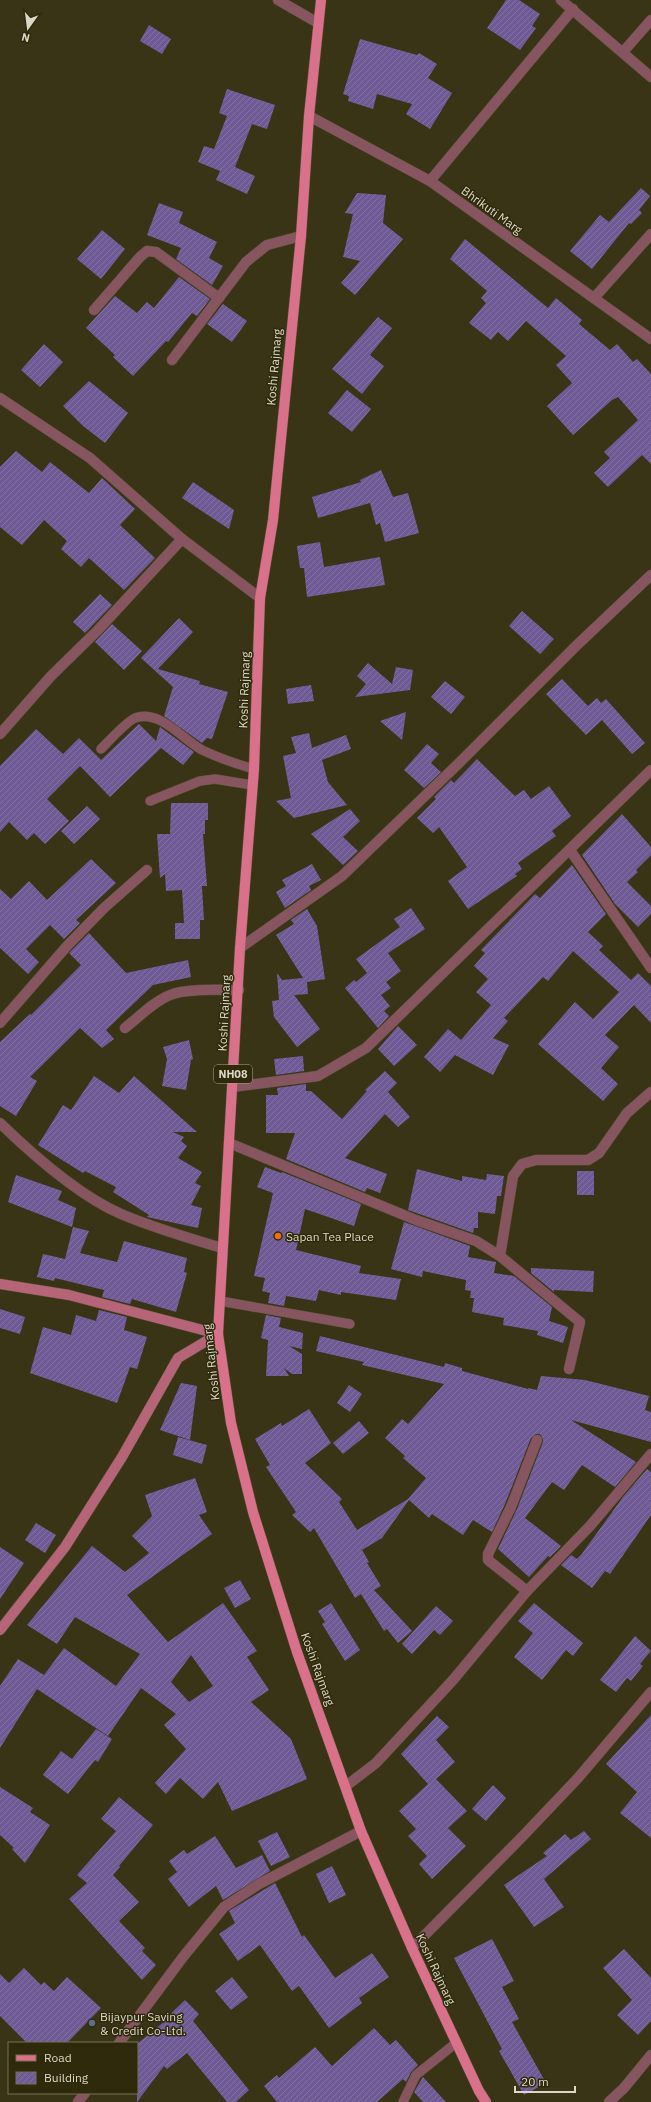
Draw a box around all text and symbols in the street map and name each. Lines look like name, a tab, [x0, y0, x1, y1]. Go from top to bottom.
north arrow	[8, 8, 48, 48]
text: N	[20, 30, 31, 45]
street label: Bhrikuti Marg	[459, 183, 526, 238]
street label: Koshi Rajmarg	[263, 327, 285, 406]
street label: Koshi Rajmarg	[235, 651, 253, 729]
street label: Koshi Rajmarg	[214, 974, 234, 1052]
road number: NH08	[214, 1065, 252, 1083]
place label: Sapan Tea Place	[286, 1229, 374, 1244]
marker: Sapan Tea Place	[273, 1231, 283, 1241]
street label: Koshi Rajmarg	[199, 1322, 222, 1401]
street label: Koshi Rajmarg	[298, 1630, 338, 1708]
street label: Koshi Rajmarg	[413, 1931, 459, 2008]
place label: Bijaypur Saving & Credit Co-Ltd.	[100, 2009, 186, 2038]
marker: Bijaypur Saving & Credit Co-Ltd.	[87, 2018, 97, 2028]
legend	[8, 2042, 138, 2094]
text: Road	[44, 2050, 72, 2065]
scale bar	[515, 2068, 575, 2094]
text: Building	[44, 2070, 89, 2085]
text: 20 m	[521, 2074, 549, 2089]

